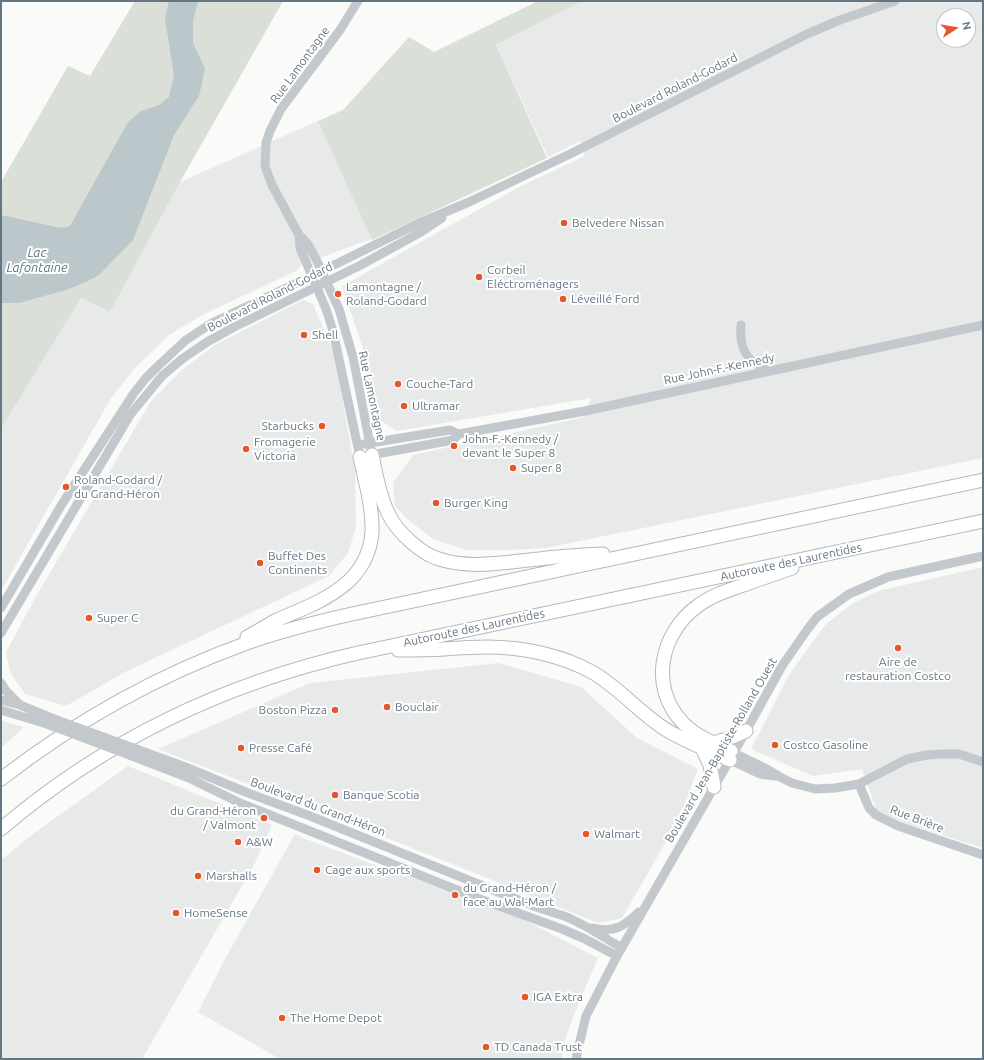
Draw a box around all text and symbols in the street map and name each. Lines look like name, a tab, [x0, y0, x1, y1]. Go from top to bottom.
north arrow	[936, 8, 976, 48]
text: N	[960, 20, 973, 31]
street label: Rue Lamontagne	[267, 24, 333, 106]
street label: Boulevard Roland-Godard	[610, 50, 740, 126]
place label: Belvedere Nissan	[572, 216, 664, 230]
marker: Belvedere Nissan	[559, 218, 569, 228]
water label: Lac Lafontaine	[7, 245, 67, 276]
street label: Boulevard Roland-Godard	[205, 259, 335, 335]
place label: Corbeil Eléctroménagers	[487, 263, 579, 291]
marker: Corbeil Eléctroménagers	[474, 272, 484, 282]
place label: Lamontagne / Roland-Godard	[346, 280, 427, 308]
marker: Lamontagne / Roland-Godard	[333, 289, 343, 299]
place label: Léveillé Ford	[571, 292, 640, 306]
marker: Léveillé Ford	[558, 294, 568, 304]
place label: Shell	[312, 328, 338, 342]
marker: Shell	[299, 330, 309, 340]
street label: Rue Lamontagne	[355, 350, 389, 442]
street label: Rue John-F.-Kennedy	[662, 350, 776, 388]
place label: Couche-Tard	[406, 377, 473, 391]
marker: Couche-Tard	[393, 379, 403, 389]
place label: Ultramar	[412, 399, 460, 413]
marker: Ultramar	[399, 401, 409, 411]
place label: Starbucks	[262, 419, 314, 433]
marker: Starbucks	[317, 421, 327, 431]
place label: John-F.-Kennedy / devant le Super 8	[462, 432, 558, 460]
place label: Fromagerie Victoria	[254, 435, 316, 463]
marker: John-F.-Kennedy / devant le Super 8	[449, 441, 459, 451]
marker: Fromagerie Victoria	[241, 444, 251, 454]
place label: Super 8	[521, 461, 562, 475]
marker: Super 8	[508, 463, 518, 473]
place label: Roland-Godard / du Grand-Héron	[74, 473, 162, 501]
marker: Roland-Godard / du Grand-Héron	[61, 482, 71, 492]
place label: Burger King	[444, 496, 508, 510]
marker: Burger King	[431, 498, 441, 508]
street label: Autoroute des Laurentides	[719, 540, 863, 584]
place label: Buffet Des Continents	[268, 549, 327, 577]
marker: Buffet Des Continents	[255, 558, 265, 568]
street label: Autoroute des Laurentides	[402, 606, 546, 650]
place label: Super C	[97, 611, 138, 625]
marker: Super C	[84, 613, 94, 623]
marker: Aire de restauration Costco	[893, 643, 903, 653]
street label: Boulevard Jean-Baptiste-Rolland Ouest	[662, 655, 780, 845]
place label: Aire de restauration Costco	[845, 655, 951, 683]
place label: Bouclair	[395, 700, 439, 714]
marker: Bouclair	[382, 702, 392, 712]
place label: Boston Pizza	[259, 703, 327, 717]
marker: Boston Pizza	[330, 705, 340, 715]
place label: Costco Gasoline	[783, 738, 868, 752]
marker: Costco Gasoline	[770, 740, 780, 750]
place label: Presse Café	[249, 741, 312, 755]
marker: Presse Café	[236, 743, 246, 753]
street label: Boulevard du Grand-Héron	[248, 775, 388, 839]
place label: Banque Scotia	[343, 788, 420, 802]
marker: Banque Scotia	[330, 790, 340, 800]
street label: Rue Brière	[888, 802, 946, 836]
place label: du Grand-Héron / Valmont	[170, 804, 256, 832]
marker: du Grand-Héron / Valmont	[259, 813, 269, 823]
place label: Walmart	[594, 827, 640, 841]
marker: Walmart	[581, 829, 591, 839]
place label: A&W	[246, 835, 273, 849]
marker: A&W	[233, 837, 243, 847]
place label: Cage aux sports	[325, 863, 410, 877]
marker: Cage aux sports	[312, 865, 322, 875]
place label: Marshalls	[206, 869, 257, 883]
marker: Marshalls	[193, 871, 203, 881]
place label: du Grand-Héron / face au Wal-Mart	[463, 881, 556, 909]
marker: du Grand-Héron / face au Wal-Mart	[450, 890, 460, 900]
place label: HomeSense	[184, 906, 248, 920]
marker: HomeSense	[171, 908, 181, 918]
place label: IGA Extra	[533, 990, 583, 1004]
marker: IGA Extra	[520, 992, 530, 1002]
place label: The Home Depot	[290, 1011, 382, 1025]
marker: The Home Depot	[277, 1013, 287, 1023]
place label: TD Canada Trust	[494, 1040, 582, 1054]
marker: TD Canada Trust	[481, 1042, 491, 1052]

